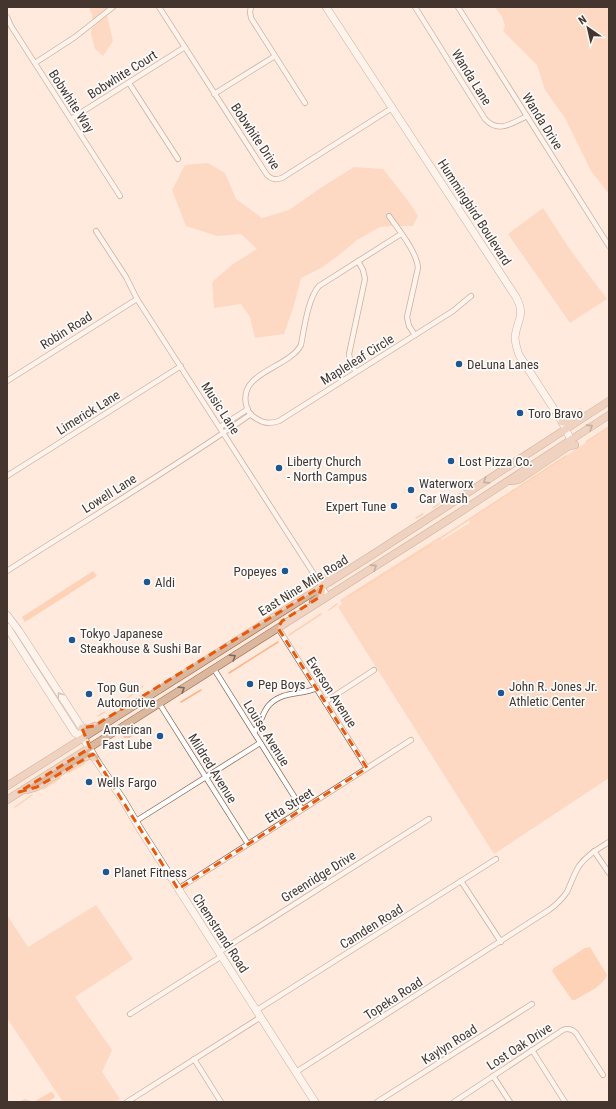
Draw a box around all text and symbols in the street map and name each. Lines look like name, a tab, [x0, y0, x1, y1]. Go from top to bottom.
north arrow	[568, 8, 608, 48]
text: N	[576, 13, 589, 27]
street label: Bobwhite Court	[85, 47, 160, 102]
street label: Wanda Lane	[449, 47, 495, 108]
street label: Bobwhite Way	[46, 67, 98, 136]
street label: Wanda Drive	[519, 90, 566, 152]
street label: Bobwhite Drive	[228, 100, 283, 172]
street label: Hummingbird Boulevard	[435, 157, 514, 268]
street label: Robin Road	[38, 309, 95, 352]
street label: Mapleleaf Circle	[318, 331, 397, 388]
place label: DeLuna Lanes	[467, 357, 539, 372]
marker: DeLuna Lanes	[454, 359, 464, 369]
street label: Music Lane	[198, 380, 243, 437]
street label: Limerick Lane	[54, 387, 123, 438]
place label: Toro Bravo	[528, 406, 583, 421]
marker: Toro Bravo	[515, 408, 525, 418]
one-way arrow	[586, 424, 593, 432]
place label: Liberty Church - North Campus	[287, 454, 367, 484]
place label: Lost Pizza Co.	[459, 454, 533, 469]
marker: Lost Pizza Co.	[446, 456, 456, 466]
marker: Liberty Church - North Campus	[274, 463, 284, 473]
street label: Lowell Lane	[79, 471, 139, 516]
place label: Waterworx Car Wash	[419, 476, 474, 506]
one-way arrow	[483, 476, 490, 484]
marker: Waterworx Car Wash	[406, 485, 416, 495]
place label: Expert Tune	[326, 499, 386, 514]
marker: Expert Tune	[389, 501, 399, 511]
street label: East Nine Mile Road	[256, 552, 351, 619]
place label: Popeyes	[234, 564, 277, 579]
one-way arrow	[370, 564, 377, 572]
marker: Popeyes	[280, 566, 290, 576]
place label: Aldi	[155, 575, 175, 590]
marker: Aldi	[142, 577, 152, 587]
place label: Tokyo Japanese Steakhouse & Sushi Bar	[80, 626, 201, 656]
marker: Tokyo Japanese Steakhouse & Sushi Bar	[67, 635, 77, 645]
one-way arrow	[229, 654, 236, 662]
street label: Everson Avenue	[303, 654, 360, 730]
place label: Pep Boys	[258, 677, 306, 692]
marker: Pep Boys	[245, 679, 255, 689]
place label: John R. Jones Jr. Athletic Center	[509, 679, 598, 709]
place label: Top Gun Automotive	[97, 680, 156, 710]
one-way arrow	[178, 686, 185, 694]
marker: John R. Jones Jr. Athletic Center	[496, 688, 506, 698]
marker: Top Gun Automotive	[84, 689, 94, 699]
one-way arrow	[58, 692, 65, 699]
street label: Louise Avenue	[240, 698, 293, 769]
place label: American Fast Lube	[102, 722, 152, 752]
marker: American Fast Lube	[155, 731, 165, 741]
street label: Mildred Avenue	[185, 731, 240, 806]
place label: Wells Fargo	[97, 775, 157, 790]
marker: Wells Fargo	[84, 777, 94, 787]
street label: Etta Street	[262, 785, 316, 826]
street label: Greenridge Drive	[278, 848, 358, 905]
place label: Planet Fitness	[114, 865, 187, 880]
marker: Planet Fitness	[101, 867, 111, 877]
street label: Chemstrand Road	[189, 891, 252, 976]
street label: Camden Road	[337, 901, 405, 952]
street label: Topeka Road	[361, 974, 425, 1023]
street label: Lost Oak Drive	[484, 1020, 555, 1073]
street label: Kaylyn Road	[419, 1022, 480, 1067]

